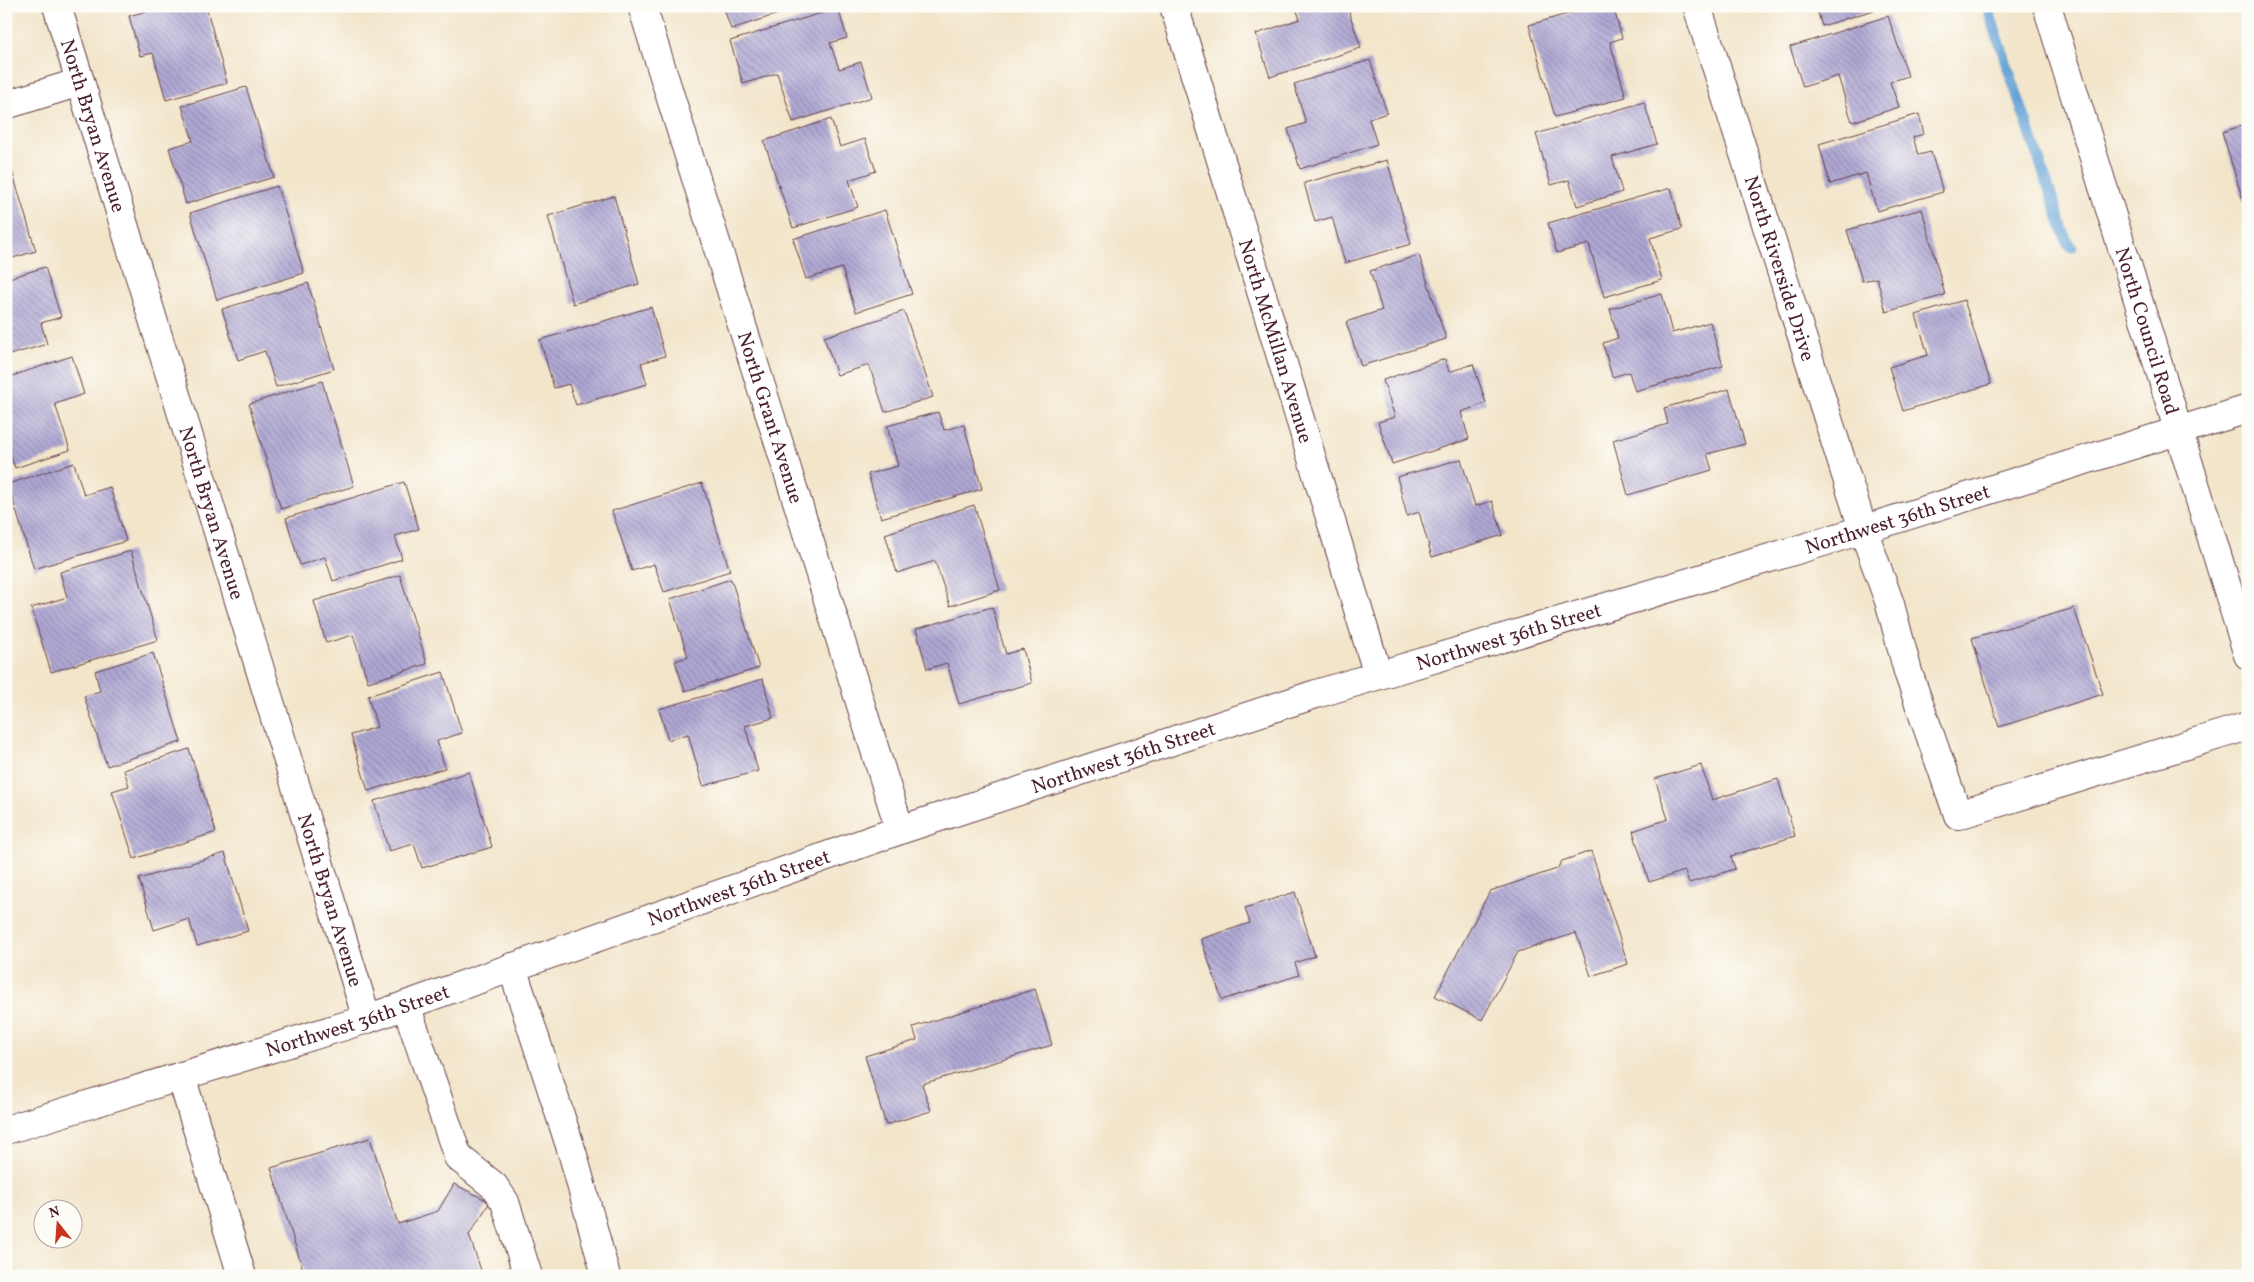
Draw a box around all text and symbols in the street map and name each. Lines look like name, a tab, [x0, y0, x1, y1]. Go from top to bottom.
street label: North Bryan Avenue	[52, 36, 131, 216]
street label: North Riverside Drive	[1736, 172, 1821, 365]
street label: North McMillan Avenue	[1230, 236, 1318, 447]
street label: North Council Road	[2107, 244, 2185, 419]
street label: North Grant Avenue	[729, 329, 809, 507]
street label: North Bryan Avenue	[170, 423, 250, 603]
street label: Northwest 36th Street	[1802, 479, 1994, 563]
street label: Northwest 36th Street	[1413, 597, 1605, 679]
street label: Northwest 36th Street	[1028, 716, 1219, 802]
street label: North Bryan Avenue	[289, 811, 368, 991]
street label: Northwest 36th Street	[644, 844, 835, 934]
street label: Northwest 36th Street	[262, 979, 454, 1065]
north arrow	[32, 1200, 82, 1250]
text: N	[47, 1202, 62, 1224]

